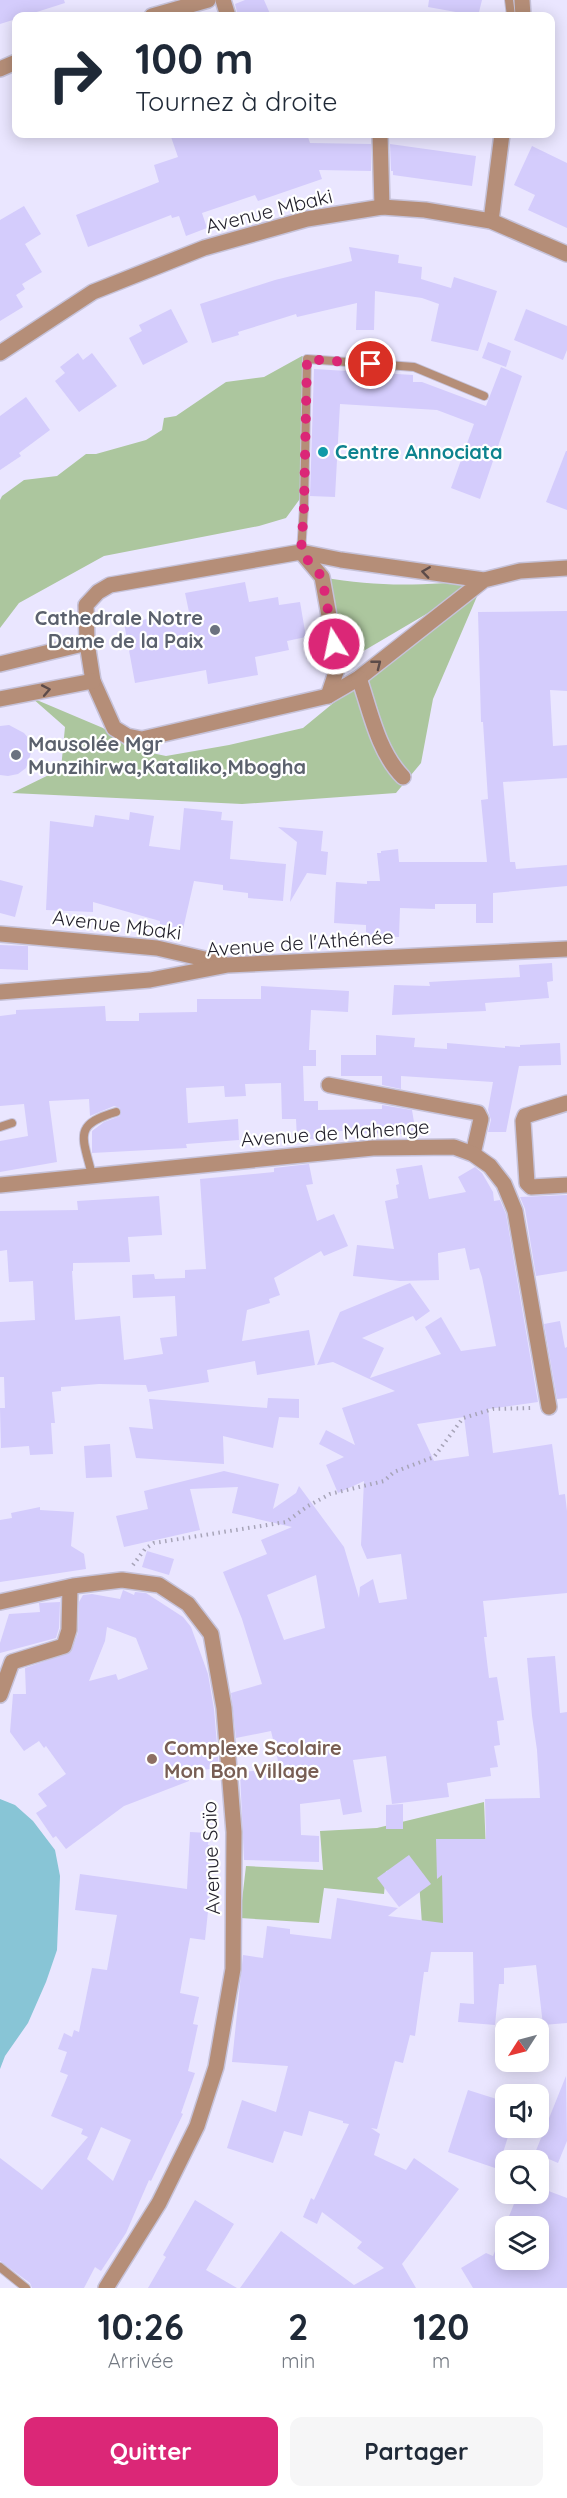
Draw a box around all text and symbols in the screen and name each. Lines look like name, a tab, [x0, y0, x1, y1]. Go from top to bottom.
text: 100 m	[135, 32, 253, 85]
icon: right	[36, 36, 114, 114]
text: Tournez à droite	[135, 84, 338, 118]
street label: Avenue Mbaki	[203, 183, 335, 238]
pin	[345, 338, 396, 389]
icon: arrive	[354, 347, 387, 380]
place label: Centre Annociata	[335, 439, 503, 464]
marker: Centre Annociata	[316, 445, 330, 459]
one-way arrow	[422, 567, 431, 579]
place label: Cathedrale Notre Dame de la Paix	[35, 605, 203, 653]
position arrow	[302, 612, 366, 676]
marker: Cathedrale Notre Dame de la Paix	[208, 623, 222, 637]
one-way arrow	[370, 660, 381, 671]
one-way arrow	[41, 684, 51, 697]
place label: Mausolée Mgr Munzihirwa,Kataliko,Mbogha	[28, 731, 306, 779]
marker: Mausolée Mgr Munzihirwa,Kataliko,Mbogha	[9, 748, 23, 762]
street label: Avenue Mbaki	[51, 904, 183, 945]
street label: Avenue de l'Athénée	[206, 923, 394, 962]
street label: Avenue de Mahenge	[240, 1113, 430, 1152]
place label: Complexe Scolaire Mon Bon Village	[164, 1735, 342, 1783]
marker: Complexe Scolaire Mon Bon Village	[145, 1752, 159, 1766]
street label: Avenue Saïo	[196, 1801, 225, 1915]
north arrow	[495, 2018, 549, 2072]
map controls	[495, 2018, 549, 2270]
button: sound	[495, 2084, 549, 2138]
button: search	[495, 2150, 549, 2204]
button: layers	[495, 2216, 549, 2270]
text: 10:26	[97, 2304, 184, 2349]
text: 2	[288, 2304, 309, 2349]
text: 120	[413, 2304, 469, 2349]
text: Arrivée	[108, 2348, 174, 2373]
text: min	[281, 2348, 315, 2373]
text: m	[432, 2348, 450, 2373]
button: Quitter	[24, 2417, 278, 2486]
button: Partager	[290, 2417, 543, 2486]

